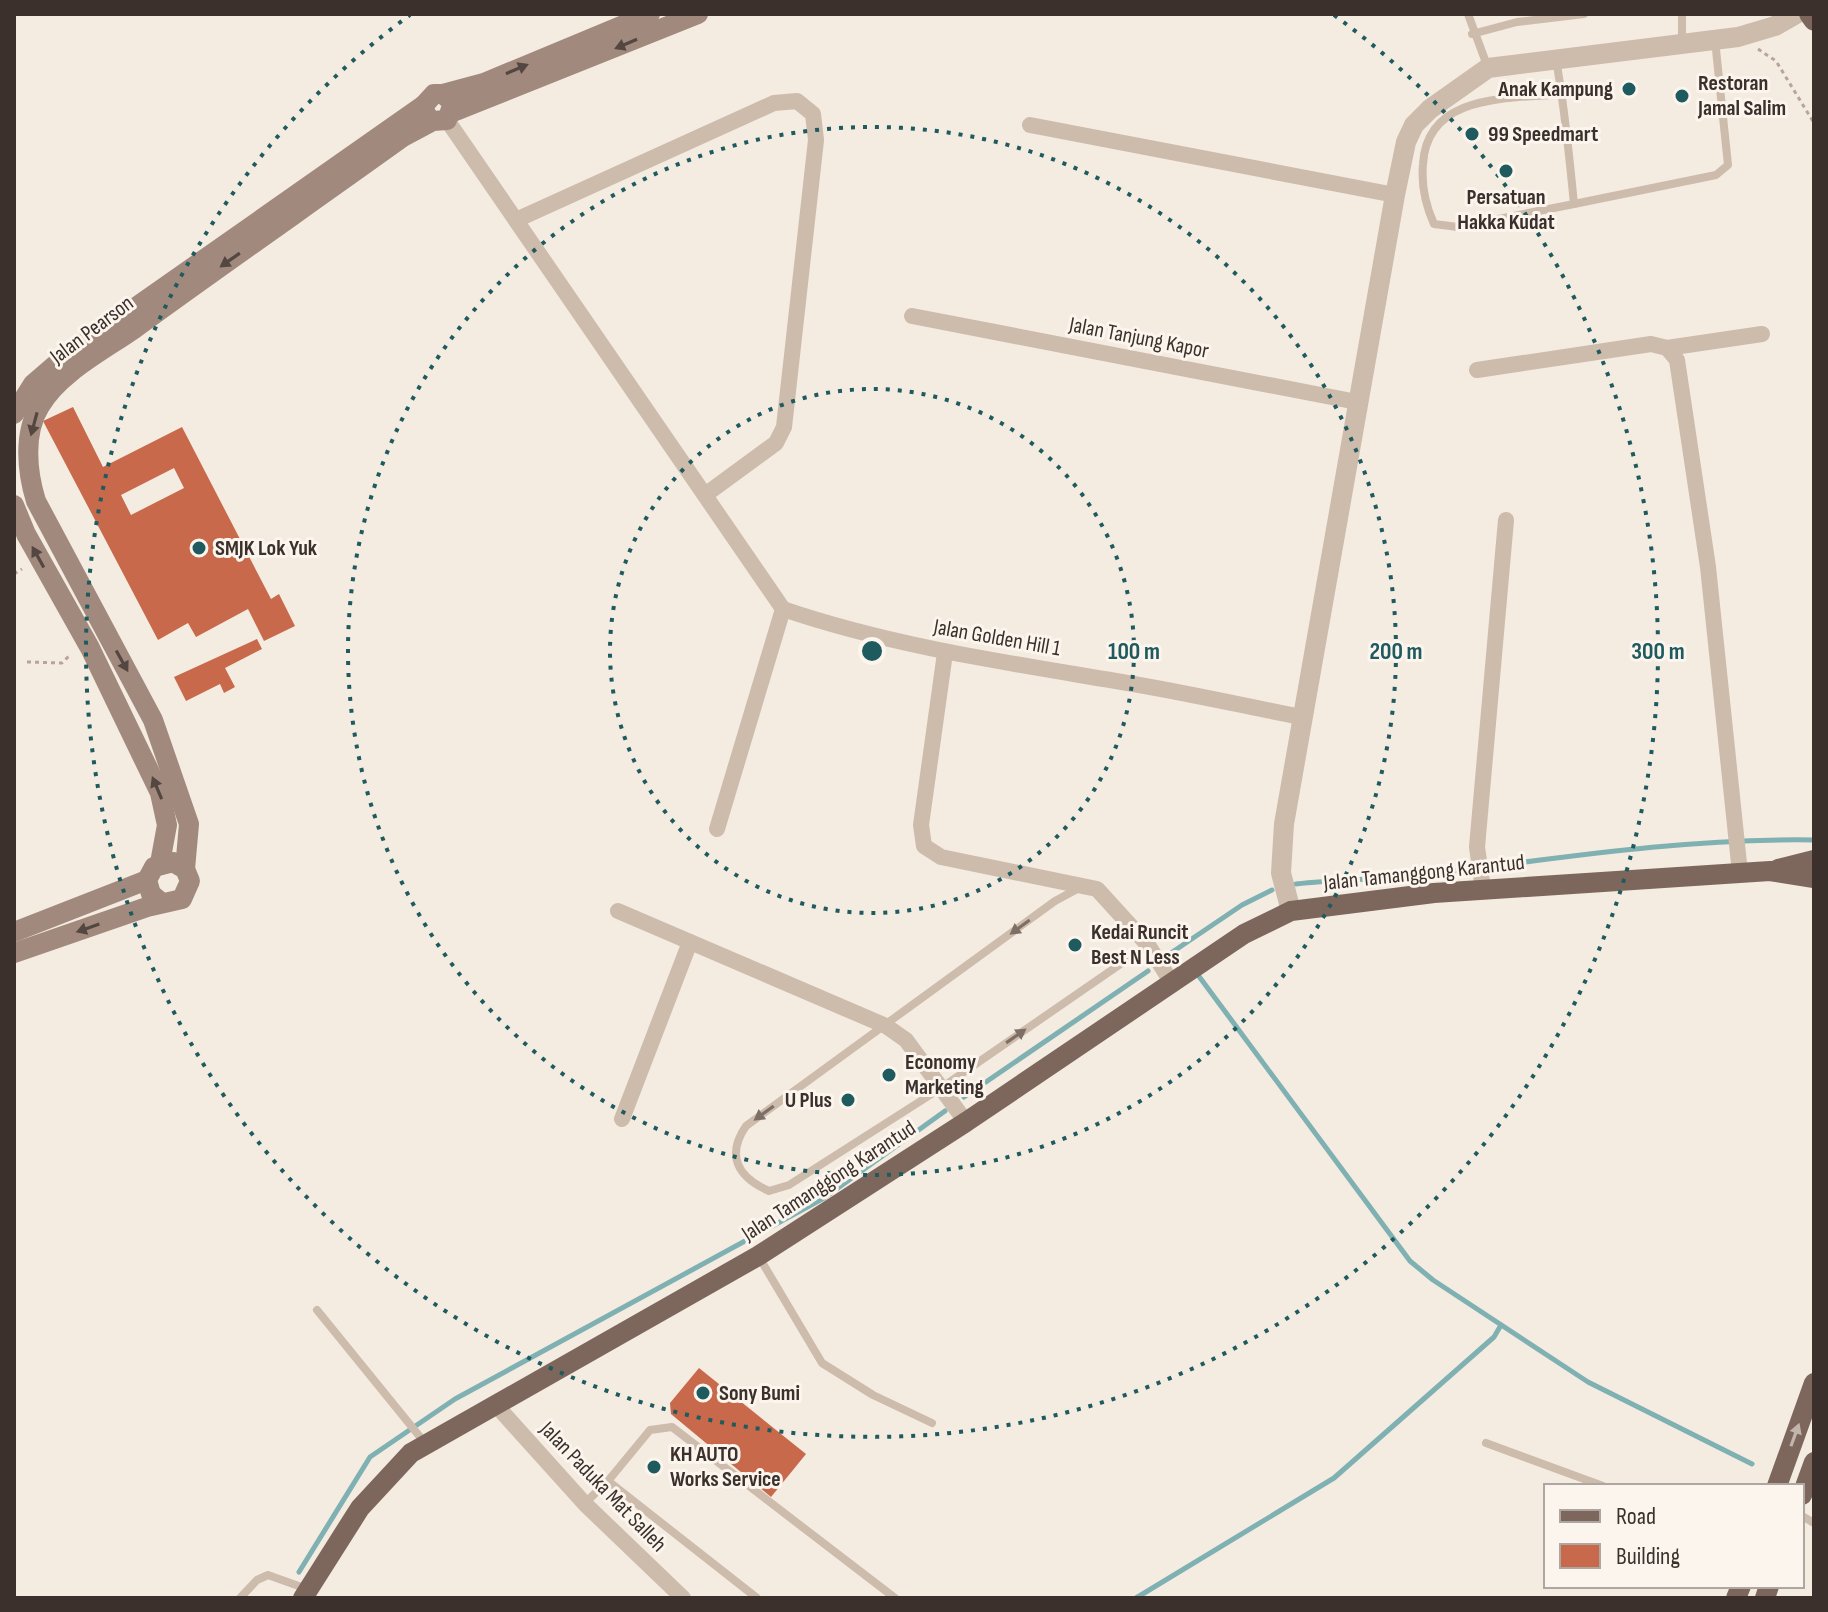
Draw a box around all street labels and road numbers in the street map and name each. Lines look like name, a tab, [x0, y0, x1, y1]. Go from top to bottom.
street label: Jalan Pearson	[44, 290, 139, 371]
street label: Jalan Tanjung Kapor	[1066, 311, 1211, 365]
street label: Jalan Golden Hill 1	[930, 613, 1063, 662]
street label: Jalan Tamanggong Karantud	[1321, 849, 1526, 897]
street label: Jalan Tamanggong Karantud	[736, 1115, 921, 1248]
street label: Jalan Paduka Mat Salleh	[533, 1415, 672, 1558]

